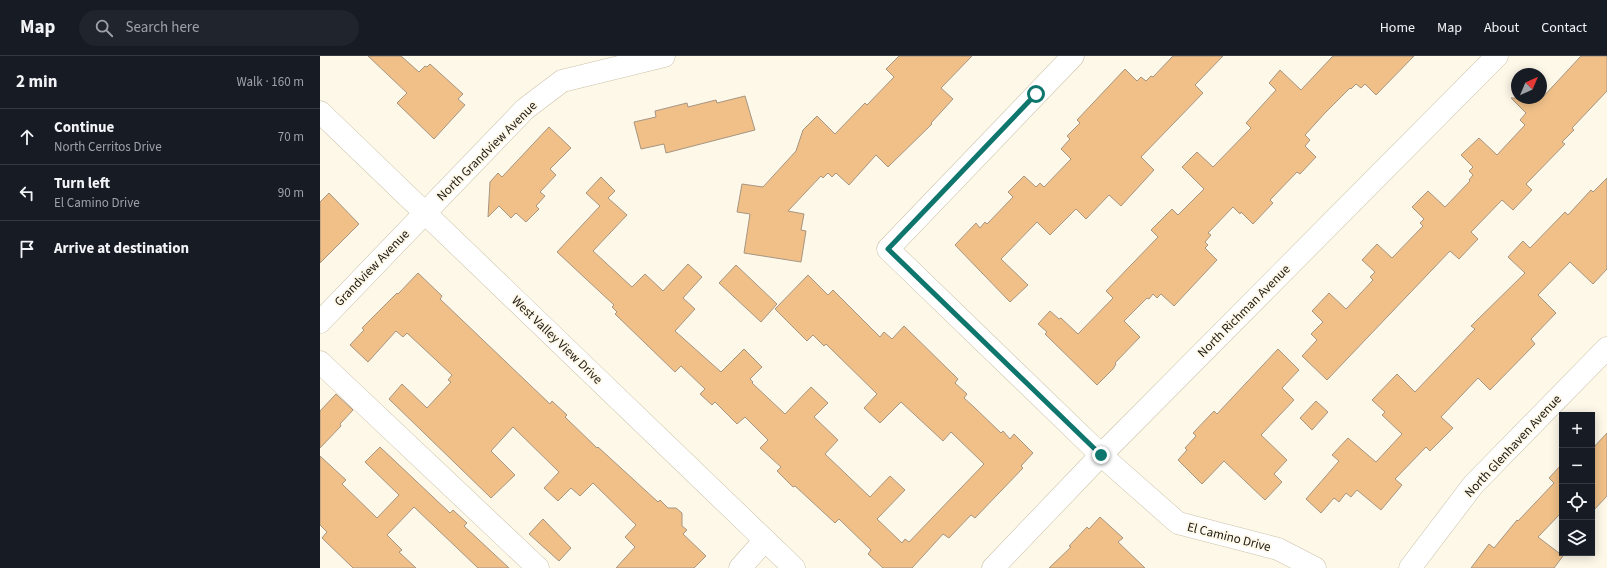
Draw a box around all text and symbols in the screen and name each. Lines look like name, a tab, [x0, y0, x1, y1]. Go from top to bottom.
search box	[79, 10, 359, 46]
text: Map	[20, 14, 55, 41]
icon: search	[93, 17, 115, 39]
text: Search here	[125, 17, 199, 38]
text: Home	[1380, 18, 1415, 38]
text: Map	[1437, 18, 1462, 38]
text: About	[1484, 18, 1519, 38]
text: Contact	[1541, 18, 1587, 38]
north arrow	[1511, 68, 1547, 104]
text: 2 min	[16, 70, 57, 94]
text: Walk · 160 m	[236, 73, 304, 91]
route start	[1027, 85, 1045, 103]
street label: North Grandview Avenue	[433, 97, 541, 205]
text: Continue	[54, 117, 114, 138]
icon: ahead	[16, 126, 38, 148]
text: 70 m	[278, 128, 304, 146]
text: North Cerritos Drive	[54, 138, 162, 156]
text: Turn left	[54, 173, 110, 194]
icon: left	[16, 182, 38, 204]
text: 90 m	[278, 184, 304, 202]
text: El Camino Drive	[54, 194, 140, 212]
street label: Grandview Avenue	[330, 225, 414, 311]
icon: arrive	[16, 238, 38, 260]
text: Arrive at destination	[54, 238, 189, 259]
street label: North Richman Avenue	[1194, 261, 1294, 361]
street label: West Valley View Drive	[508, 292, 606, 388]
street label: North Glenhaven Avenue	[1460, 391, 1566, 501]
map controls	[1559, 412, 1595, 556]
button: +	[1559, 412, 1595, 448]
route end	[1092, 446, 1110, 464]
button: −	[1559, 448, 1595, 484]
button: locate	[1559, 484, 1595, 520]
street label: El Camino Drive	[1185, 518, 1273, 556]
button: layers	[1559, 520, 1595, 556]

